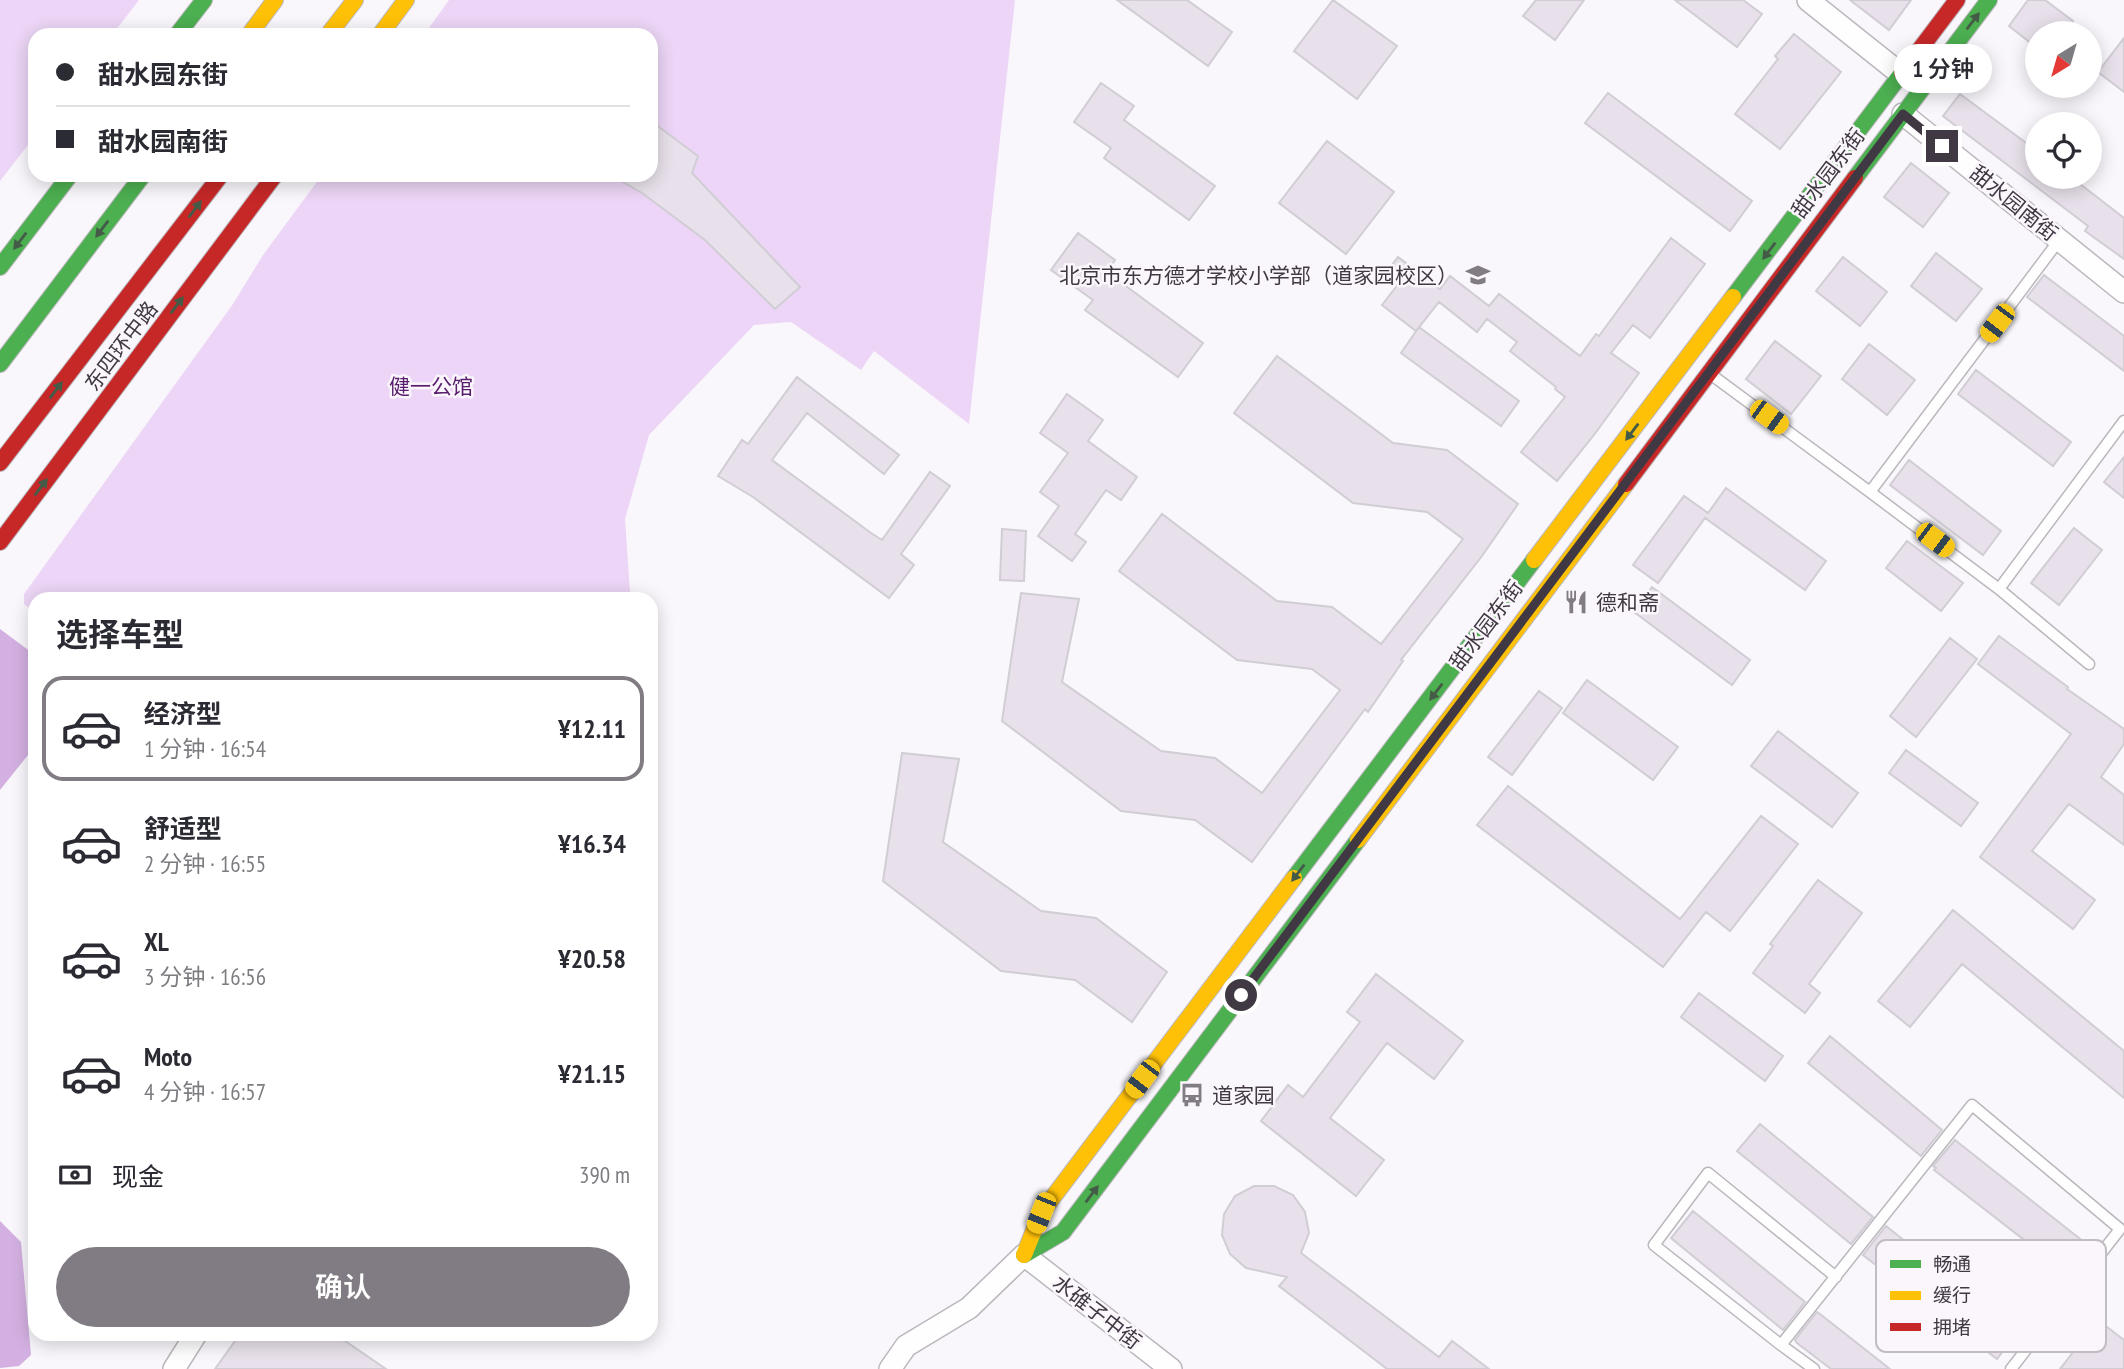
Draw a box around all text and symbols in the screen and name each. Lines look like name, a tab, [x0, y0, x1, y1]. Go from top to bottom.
one-way arrow	[1966, 12, 1981, 30]
north arrow	[2025, 21, 2102, 98]
map controls	[2025, 21, 2102, 189]
callout: 1 分钟	[1893, 44, 1991, 94]
text: 1 分钟	[1912, 54, 1974, 83]
text: 甜水园东街	[98, 58, 228, 91]
button: locate	[2025, 112, 2102, 189]
street label: 甜水园东街	[1786, 123, 1870, 223]
text: 甜水园南街	[98, 125, 228, 158]
route end	[1926, 130, 1958, 162]
street label: 甜水园南街	[1965, 159, 2063, 247]
one-way arrow	[187, 200, 201, 218]
one-way arrow	[94, 220, 109, 238]
one-way arrow	[13, 231, 28, 249]
one-way arrow	[1763, 242, 1777, 260]
school or university icon: 北京市东方德才学校小学部（道家园校区）	[1464, 261, 1492, 289]
place label: 北京市东方德才学校小学部（道家园校区）	[1059, 262, 1458, 289]
street label: 东四环中路	[79, 296, 163, 396]
one-way arrow	[170, 296, 184, 314]
car	[1976, 300, 2019, 346]
park label: 健一公馆	[389, 373, 473, 400]
one-way arrow	[49, 381, 64, 399]
car	[1746, 396, 1793, 438]
one-way arrow	[1625, 423, 1639, 441]
one-way arrow	[34, 478, 48, 497]
car	[1912, 519, 1959, 561]
street label: 甜水园东街	[1444, 575, 1528, 675]
restaurant icon: 德和斋	[1562, 588, 1590, 616]
place label: 德和斋	[1596, 589, 1659, 616]
text: 选择车型	[56, 613, 184, 655]
one-way arrow	[1429, 683, 1443, 701]
icon: car	[60, 697, 123, 760]
text: 经济型	[144, 697, 222, 730]
text: ¥12.11	[558, 712, 626, 745]
text: 1 分钟 · 16:54	[144, 734, 266, 763]
icon: car	[60, 812, 123, 875]
text: 舒适型	[144, 812, 222, 845]
text: ¥16.34	[558, 827, 626, 860]
text: 2 分钟 · 16:55	[144, 849, 266, 878]
one-way arrow	[1291, 864, 1306, 882]
text: XL	[144, 925, 169, 958]
icon: car	[60, 927, 123, 990]
text: ¥20.58	[558, 942, 626, 975]
text: 3 分钟 · 16:56	[144, 962, 266, 991]
route start	[1225, 979, 1257, 1011]
text: Moto	[144, 1040, 192, 1073]
icon: car	[60, 1042, 123, 1105]
car	[1121, 1056, 1164, 1102]
text: ¥21.15	[558, 1057, 626, 1090]
text: 4 分钟 · 16:57	[144, 1077, 266, 1106]
bus stop icon: 道家园	[1178, 1081, 1206, 1109]
place label: 道家园	[1212, 1082, 1275, 1109]
icon: cash	[56, 1156, 94, 1194]
text: 现金	[112, 1160, 164, 1193]
text: 390 m	[579, 1160, 630, 1189]
one-way arrow	[1084, 1185, 1098, 1203]
car	[1024, 1190, 1059, 1236]
legend	[1876, 1240, 2106, 1352]
button: 确认	[56, 1247, 630, 1327]
text: 畅通	[1933, 1252, 1971, 1276]
street label: 水碓子中街	[1047, 1269, 1147, 1355]
text: 缓行	[1933, 1283, 1971, 1307]
text: 拥堵	[1933, 1315, 1971, 1339]

